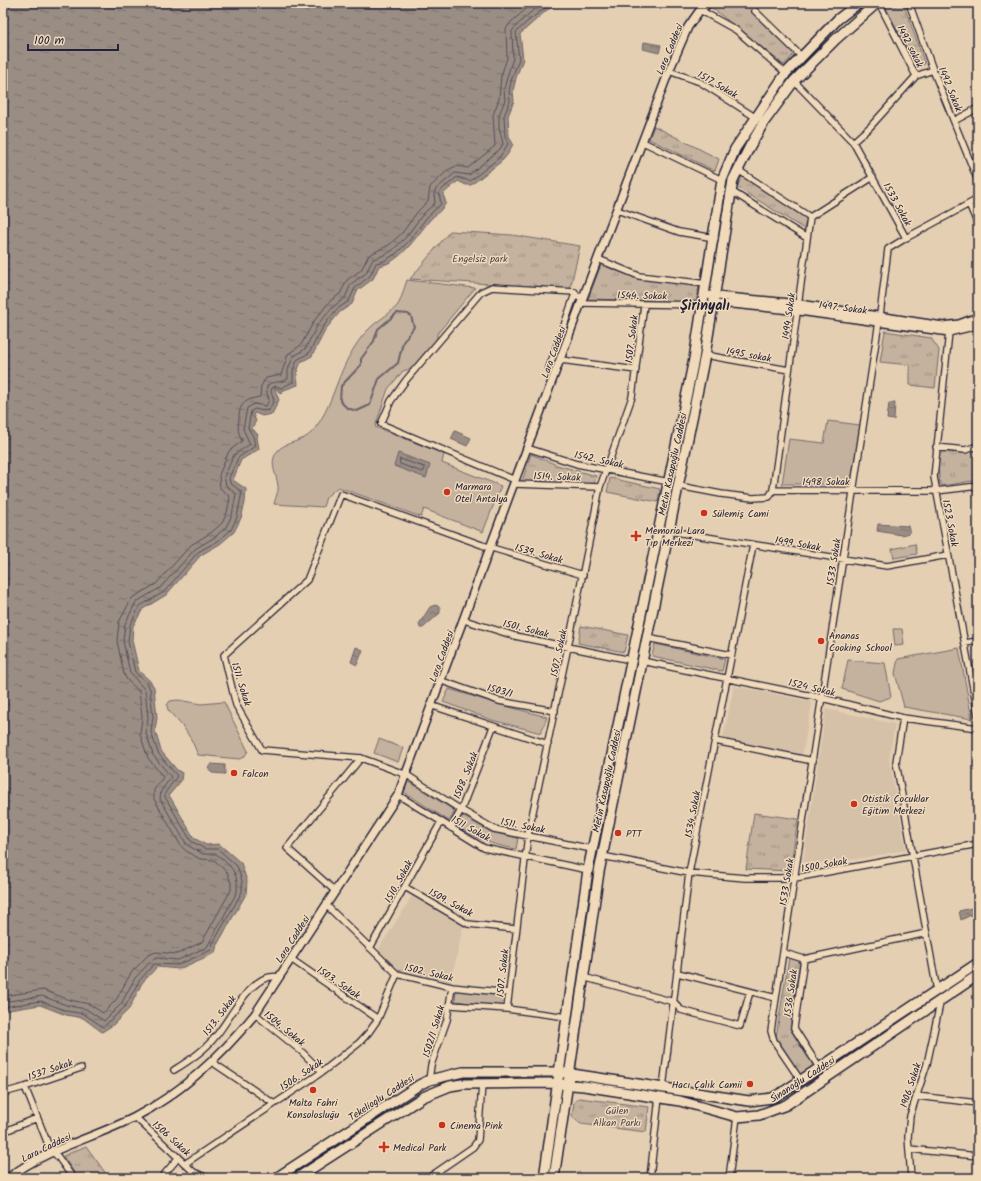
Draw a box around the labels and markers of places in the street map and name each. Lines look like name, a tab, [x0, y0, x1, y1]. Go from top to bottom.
place label: Marmara Otel Antalya	[455, 479, 508, 507]
marker: Marmara Otel Antalya	[442, 487, 452, 497]
place label: Sülemiş Cami	[712, 506, 769, 522]
marker: Sülemiş Cami	[699, 508, 709, 518]
place label: Memorial Lara Tıp Merkezi	[645, 523, 705, 551]
marker: Memorial Lara Tıp Merkezi	[630, 530, 642, 542]
place label: Ananas Cooking School	[829, 628, 892, 656]
marker: Ananas Cooking School	[816, 636, 826, 646]
place label: Falcon	[242, 766, 269, 782]
marker: Falcon	[229, 768, 239, 778]
place label: Otistik Çocuklar Eğitim Merkezi	[862, 791, 929, 819]
marker: Otistik Çocuklar Eğitim Merkezi	[849, 799, 859, 809]
place label: PTT	[626, 826, 644, 842]
marker: PTT	[613, 828, 623, 838]
place label: Hacı Çalık Camii	[672, 1077, 743, 1093]
marker: Hacı Çalık Camii	[745, 1079, 755, 1089]
marker: Malta Fahri Konsolosluğu	[308, 1085, 318, 1095]
place label: Malta Fahri Konsolosluğu	[287, 1095, 339, 1123]
place label: Cinema Pink	[450, 1118, 503, 1134]
marker: Cinema Pink	[437, 1120, 447, 1130]
place label: Medical Park	[393, 1140, 447, 1156]
marker: Medical Park	[378, 1141, 390, 1153]

